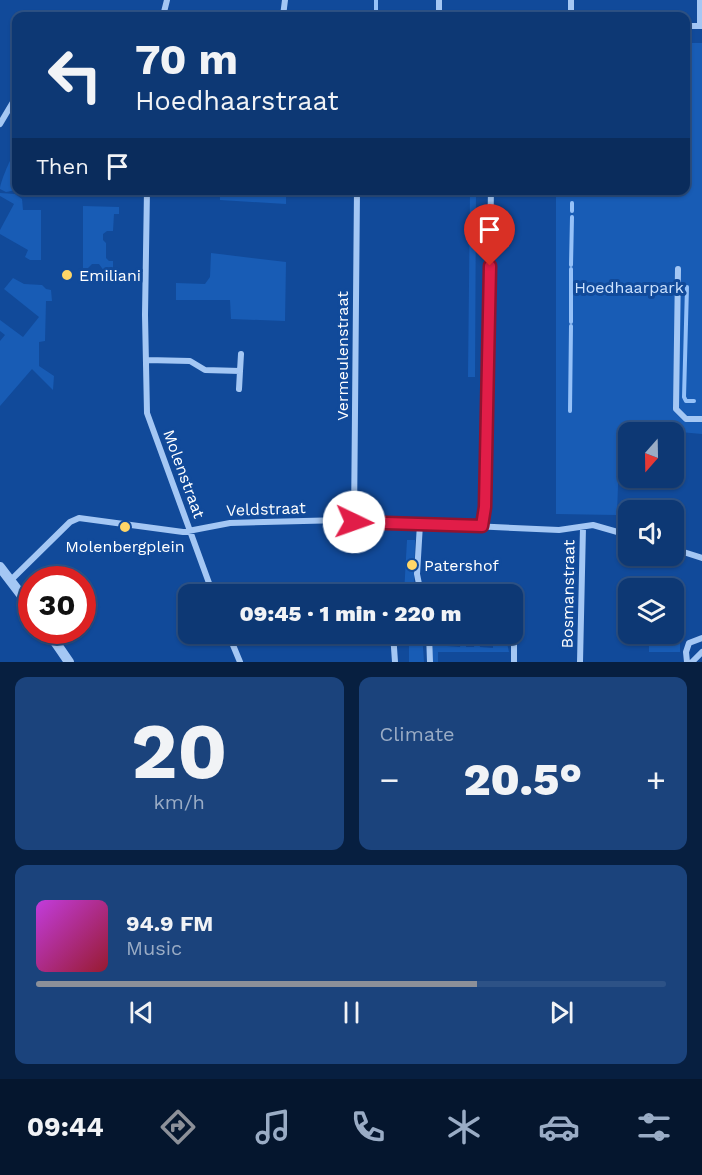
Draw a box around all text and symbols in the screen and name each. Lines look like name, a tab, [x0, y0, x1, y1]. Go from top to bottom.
text: 70 m	[135, 35, 238, 84]
icon: left	[36, 36, 114, 114]
text: Hoedhaarstraat	[135, 85, 339, 117]
icon: arrive	[101, 150, 134, 183]
text: Then	[36, 154, 89, 179]
pin	[464, 204, 515, 266]
icon: arrive	[473, 213, 506, 246]
place label: Emiliani	[79, 266, 141, 285]
marker: Emiliani	[60, 268, 74, 282]
park label: Hoedhaarpark	[574, 278, 684, 297]
street label: Vermeulenstraat	[333, 291, 352, 421]
north arrow	[618, 422, 684, 488]
map controls	[618, 422, 684, 644]
street label: Molenstraat	[159, 427, 209, 521]
position arrow	[322, 490, 386, 554]
street label: Veldstraat	[226, 498, 306, 520]
button: sound	[618, 500, 684, 566]
marker: Molenbergplein	[118, 520, 132, 534]
place label: Molenbergplein	[65, 537, 185, 556]
street label: Bosmanstraat	[558, 539, 578, 648]
place label: Patershof	[424, 556, 499, 575]
marker: Patershof	[405, 558, 419, 572]
speed limit sign: 30	[18, 566, 96, 644]
button: layers	[618, 578, 684, 644]
text: 09:45 · 1 min · 220 m	[240, 601, 461, 626]
text: 20	[131, 705, 228, 797]
text: Climate	[380, 722, 455, 746]
text: 20.5°	[463, 753, 582, 806]
text: −	[380, 760, 399, 799]
text: +	[646, 760, 666, 799]
text: km/h	[153, 790, 205, 814]
text: 94.9 FM	[126, 911, 213, 936]
text: Music	[126, 936, 182, 960]
icon: previous	[125, 996, 158, 1029]
icon: pause	[335, 996, 368, 1029]
icon: next	[545, 996, 578, 1029]
icon: directions	[157, 1106, 199, 1148]
icon: music	[252, 1106, 294, 1148]
icon: phone	[347, 1106, 389, 1148]
icon: climate	[443, 1106, 485, 1148]
icon: car	[538, 1106, 580, 1148]
icon: filters	[633, 1106, 675, 1148]
text: 09:44	[27, 1111, 104, 1143]

